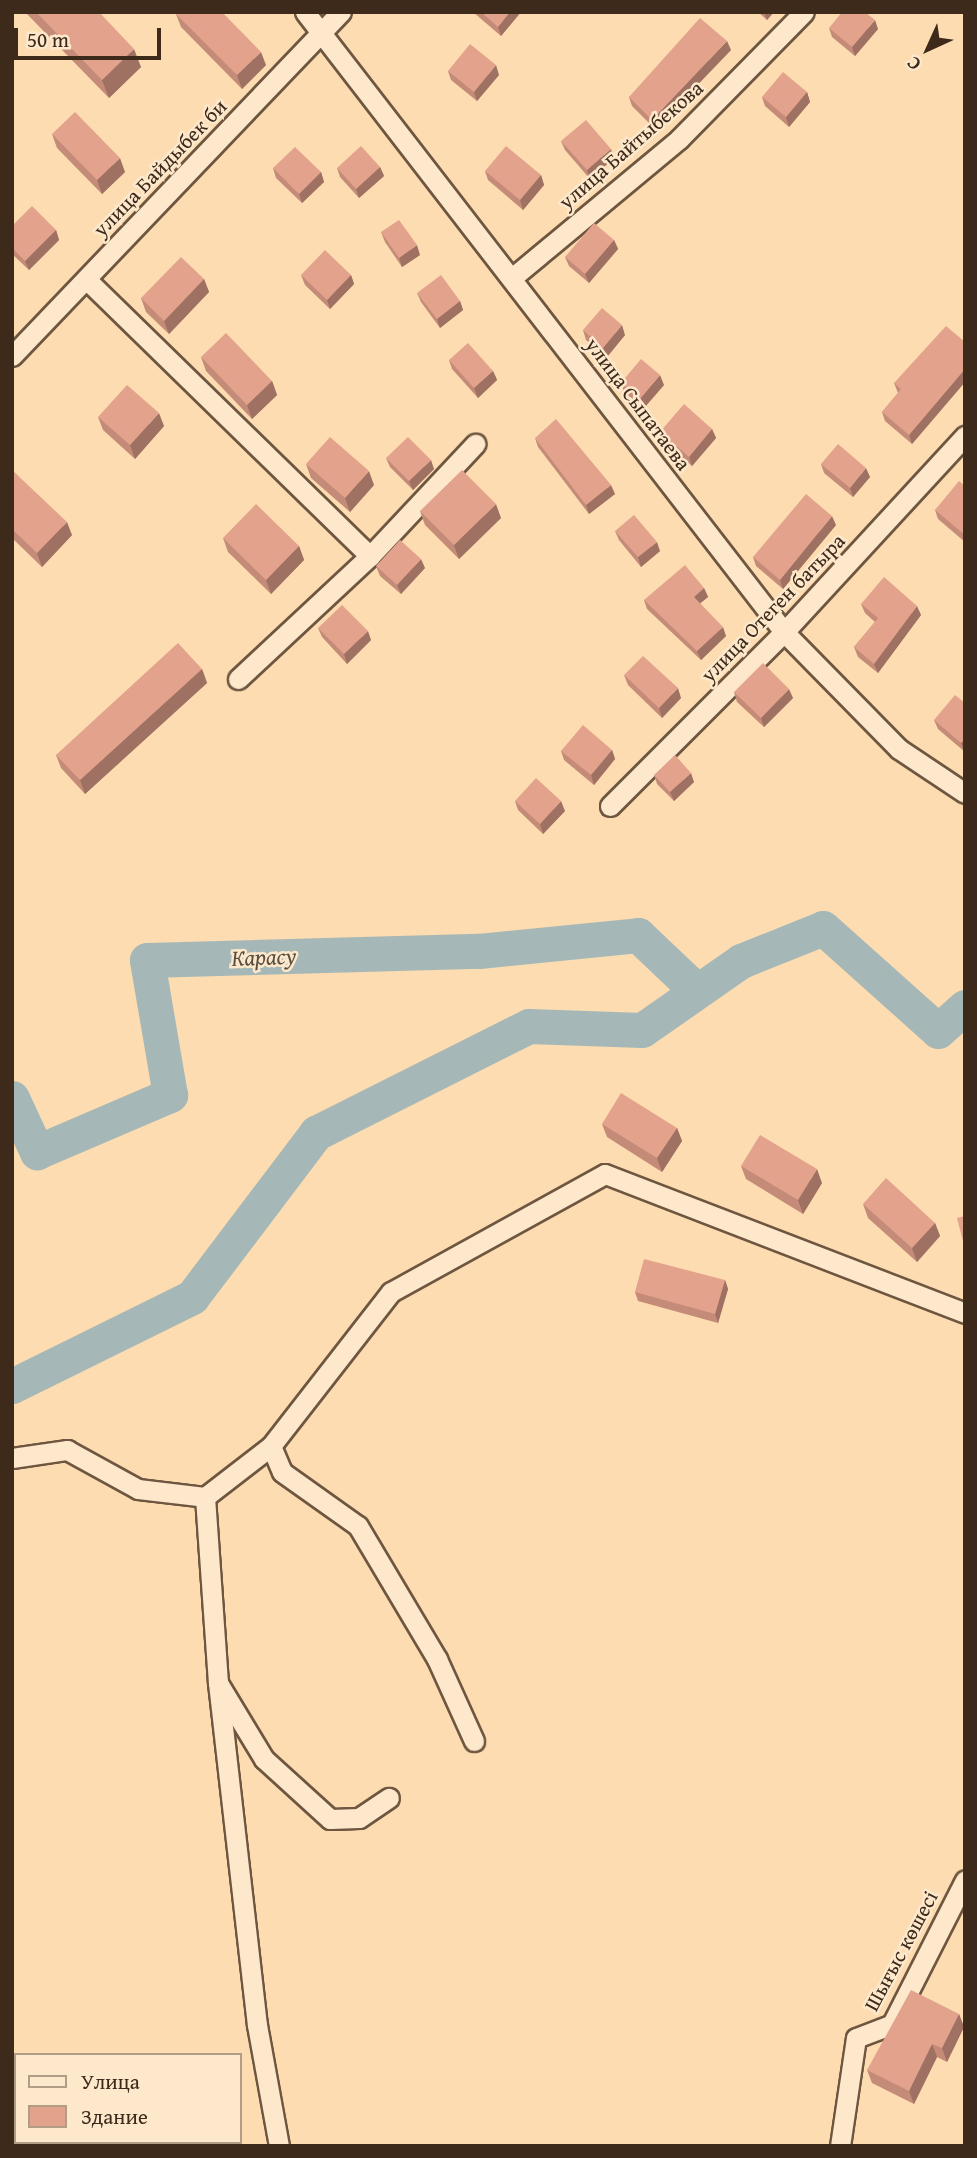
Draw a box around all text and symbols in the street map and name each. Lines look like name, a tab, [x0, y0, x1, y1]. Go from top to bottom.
scale bar	[18, 14, 164, 58]
north arrow	[893, 14, 963, 84]
text: 50 m	[27, 24, 69, 55]
text: С	[899, 50, 927, 78]
street label: улица Байтыбекова	[554, 75, 708, 215]
street label: улица Байдыбек би	[88, 94, 232, 242]
street label: улица Сыпатаева	[580, 333, 696, 475]
street label: улица Отеген батыра	[696, 529, 850, 687]
water label: Карасу	[231, 942, 297, 972]
street label: Шығыс көшесі	[859, 1887, 943, 2015]
legend	[14, 2053, 242, 2144]
text: Улица	[81, 2066, 140, 2097]
text: Здание	[81, 2101, 148, 2132]

